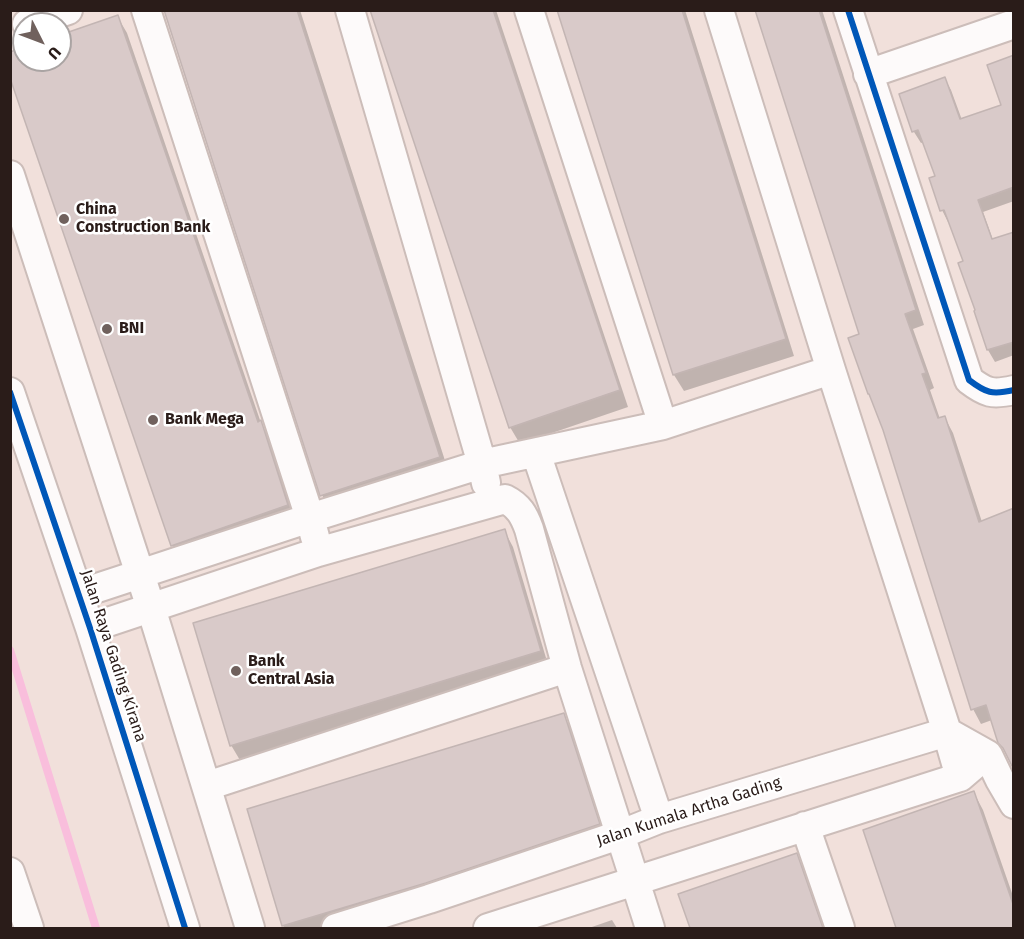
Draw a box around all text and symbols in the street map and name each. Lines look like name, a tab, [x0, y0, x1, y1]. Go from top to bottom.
north arrow	[12, 12, 72, 72]
text: U	[44, 43, 65, 63]
place label: China Construction Bank	[76, 200, 210, 238]
marker: China Construction Bank	[57, 212, 71, 226]
place label: BNI	[119, 319, 144, 339]
marker: BNI	[100, 322, 114, 336]
place label: Bank Mega	[165, 410, 244, 430]
marker: Bank Mega	[146, 413, 160, 427]
street label: Jalan Raya Gading Kirana	[76, 567, 150, 745]
place label: Bank Central Asia	[248, 652, 335, 690]
marker: Bank Central Asia	[229, 664, 243, 678]
street label: Jalan Kumala Artha Gading	[594, 773, 784, 851]

